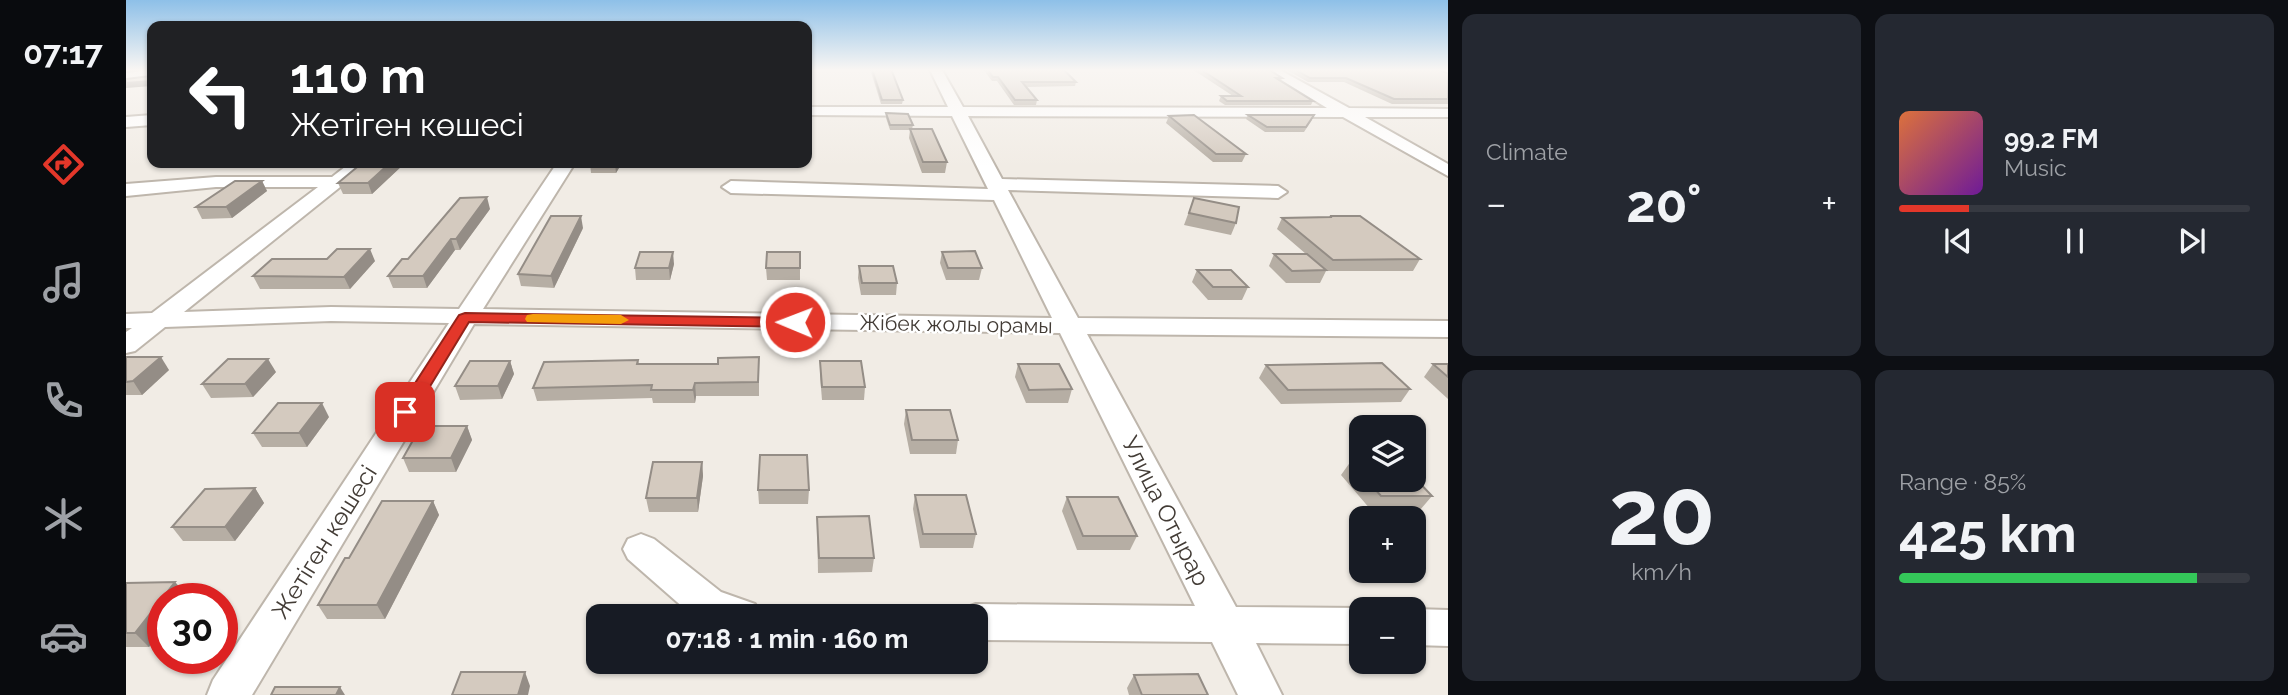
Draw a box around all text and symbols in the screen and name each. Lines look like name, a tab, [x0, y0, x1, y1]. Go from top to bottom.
text: 07:17	[23, 34, 103, 71]
text: 110 m	[290, 47, 426, 104]
icon: left	[175, 49, 266, 140]
text: Жетіген көшесі	[290, 106, 524, 143]
text: 99.2 FM	[2004, 124, 2099, 154]
text: Climate	[1486, 138, 1568, 165]
icon: directions	[39, 140, 88, 189]
text: Music	[2004, 154, 2067, 181]
text: 20°	[1626, 173, 1702, 234]
text: −	[1486, 181, 1506, 226]
text: +	[1821, 181, 1837, 226]
icon: previous	[1939, 222, 1977, 260]
icon: pause	[2056, 222, 2094, 260]
icon: next	[2173, 222, 2211, 260]
icon: music	[39, 258, 88, 307]
position arrow	[758, 285, 832, 359]
street label: Жібек жолы орамы	[859, 310, 1053, 338]
icon: phone	[39, 376, 88, 425]
pin	[375, 382, 435, 442]
icon: arrive	[386, 393, 424, 431]
map controls	[1349, 415, 1426, 674]
button: layers	[1349, 415, 1426, 492]
street label: Улица Отырар	[1116, 431, 1216, 591]
text: 20	[1608, 459, 1715, 566]
street label: Жетіген көшесі	[265, 460, 383, 624]
text: Range · 85%	[1899, 468, 2026, 495]
icon: climate	[39, 494, 88, 543]
text: 425 km	[1899, 503, 2077, 564]
button: +	[1349, 506, 1426, 583]
text: km/h	[1631, 558, 1692, 585]
speed limit sign: 30	[147, 583, 238, 674]
button: −	[1349, 597, 1426, 674]
icon: car	[39, 612, 88, 661]
text: 07:18 · 1 min · 160 m	[666, 624, 908, 654]

